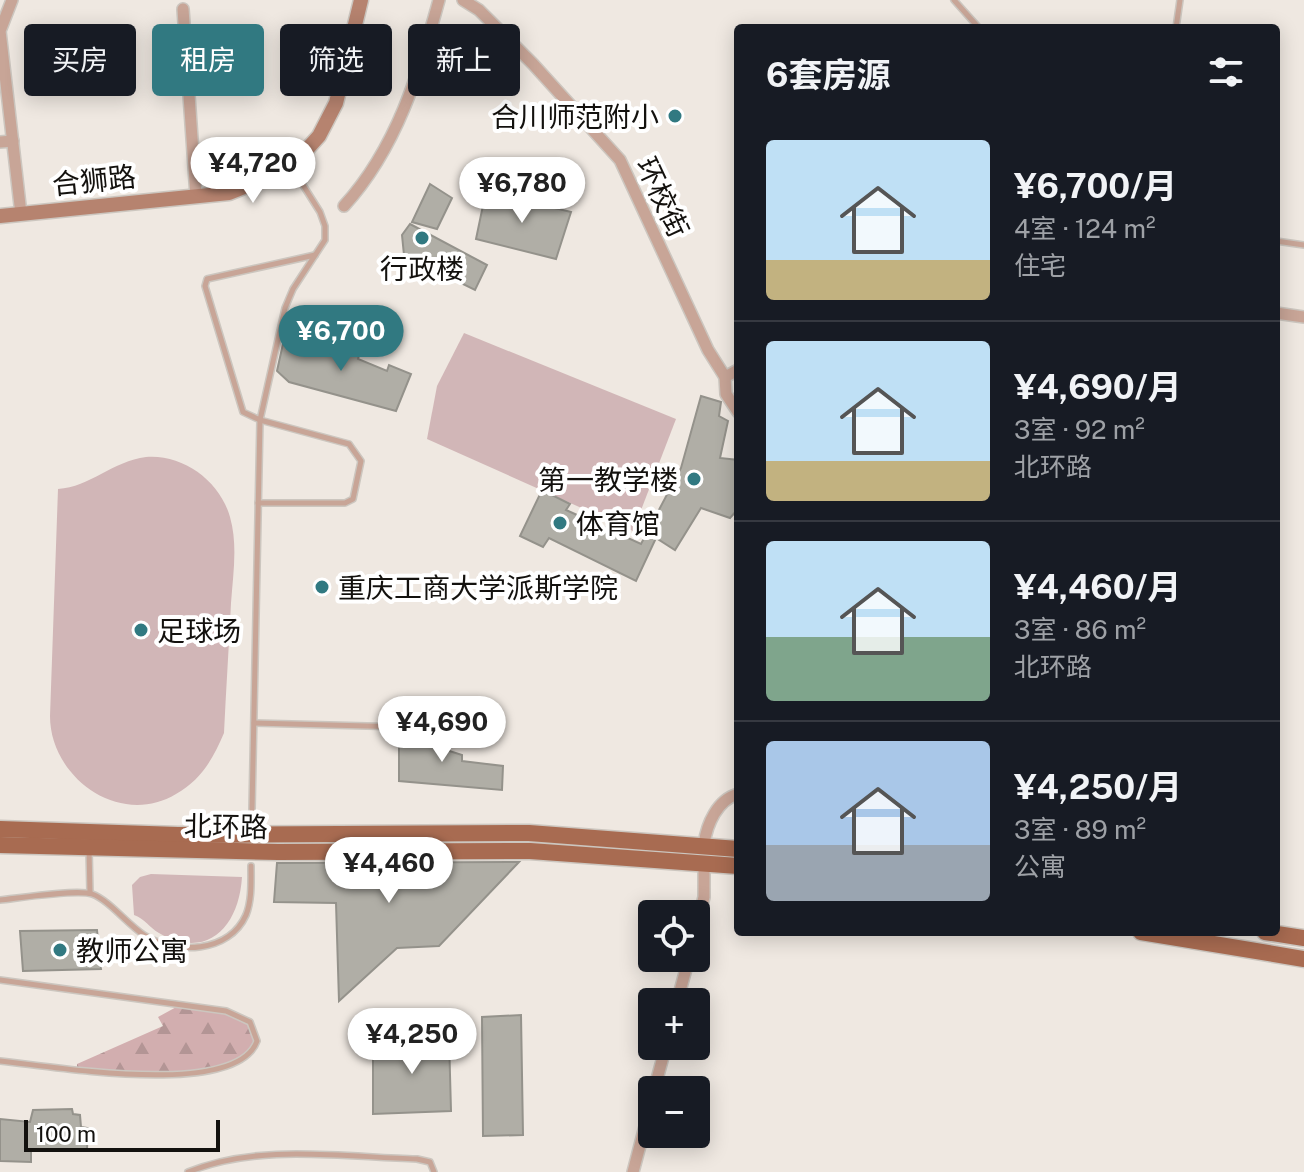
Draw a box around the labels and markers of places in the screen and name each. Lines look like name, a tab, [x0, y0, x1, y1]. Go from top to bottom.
place label: 合川师范附小	[491, 100, 659, 133]
marker: 合川师范附小	[666, 107, 684, 125]
pin: ¥4,720	[188, 137, 318, 205]
pin: ¥6,780	[457, 157, 587, 225]
marker: 行政楼	[413, 229, 431, 247]
place label: 行政楼	[380, 252, 464, 285]
pin: ¥6,700	[276, 305, 406, 373]
place label: 第一教学楼	[538, 463, 678, 496]
marker: 第一教学楼	[685, 470, 703, 488]
place label: 体育馆	[576, 507, 660, 540]
marker: 体育馆	[551, 514, 569, 532]
place label: 重庆工商大学派斯学院	[338, 571, 618, 604]
marker: 重庆工商大学派斯学院	[313, 578, 331, 596]
place label: 足球场	[157, 614, 241, 647]
marker: 足球场	[132, 621, 150, 639]
pin: ¥4,690	[377, 696, 507, 764]
pin: ¥4,460	[324, 837, 454, 905]
place label: 教师公寓	[76, 934, 188, 967]
marker: 教师公寓	[51, 941, 69, 959]
pin: ¥4,250	[347, 1008, 477, 1076]

